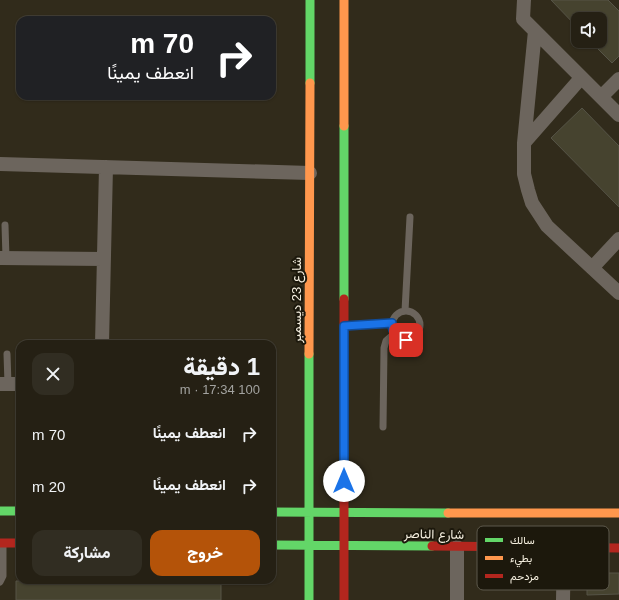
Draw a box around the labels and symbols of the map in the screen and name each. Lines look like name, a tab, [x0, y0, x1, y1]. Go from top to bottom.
street label: شارع 23 ديسمبر	[289, 257, 306, 344]
pin	[389, 323, 423, 357]
position arrow	[323, 460, 365, 502]
street label: شارع الناصر	[403, 526, 464, 544]
legend	[477, 526, 609, 590]
text: سالك	[510, 534, 535, 546]
text: بطيء	[510, 552, 532, 568]
text: مزدحم	[510, 570, 539, 584]

